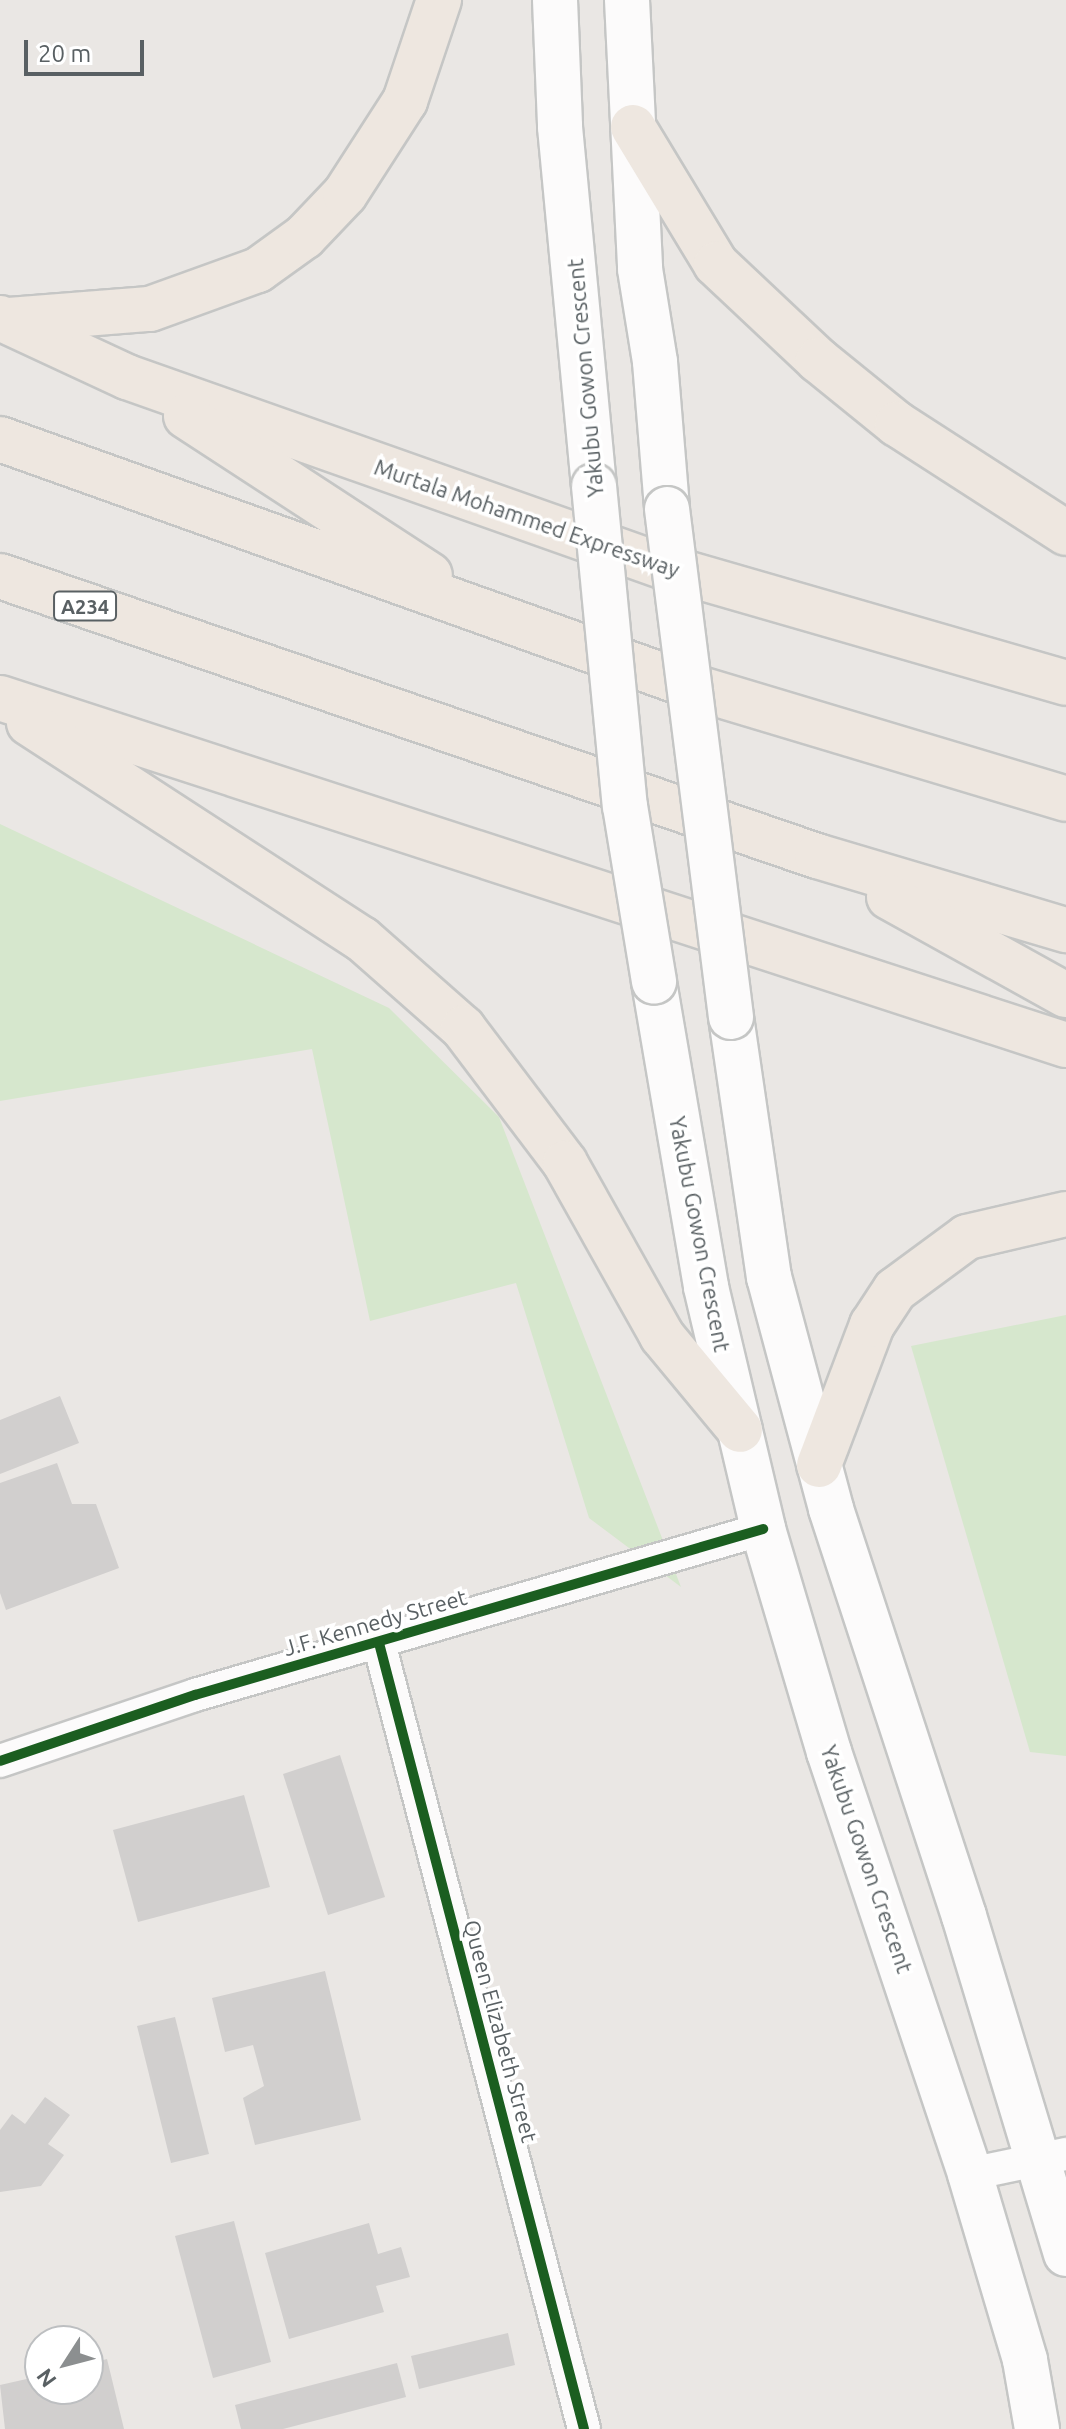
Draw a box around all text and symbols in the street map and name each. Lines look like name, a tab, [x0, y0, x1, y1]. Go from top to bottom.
scale bar	[28, 24, 148, 74]
text: 20 m	[38, 40, 91, 67]
street label: Yakubu Gowon Crescent	[561, 258, 609, 498]
street label: Murtala Mohammed Expressway	[371, 453, 683, 583]
road number: A234	[53, 590, 117, 622]
street label: Yakubu Gowon Crescent	[664, 1114, 736, 1354]
street label: J.F. Kennedy Street	[280, 1583, 470, 1661]
street label: Yakubu Gowon Crescent	[816, 1742, 918, 1976]
street label: Queen Elizabeth Street	[459, 1917, 543, 2145]
north arrow	[24, 2325, 104, 2405]
text: N	[31, 2364, 61, 2392]

